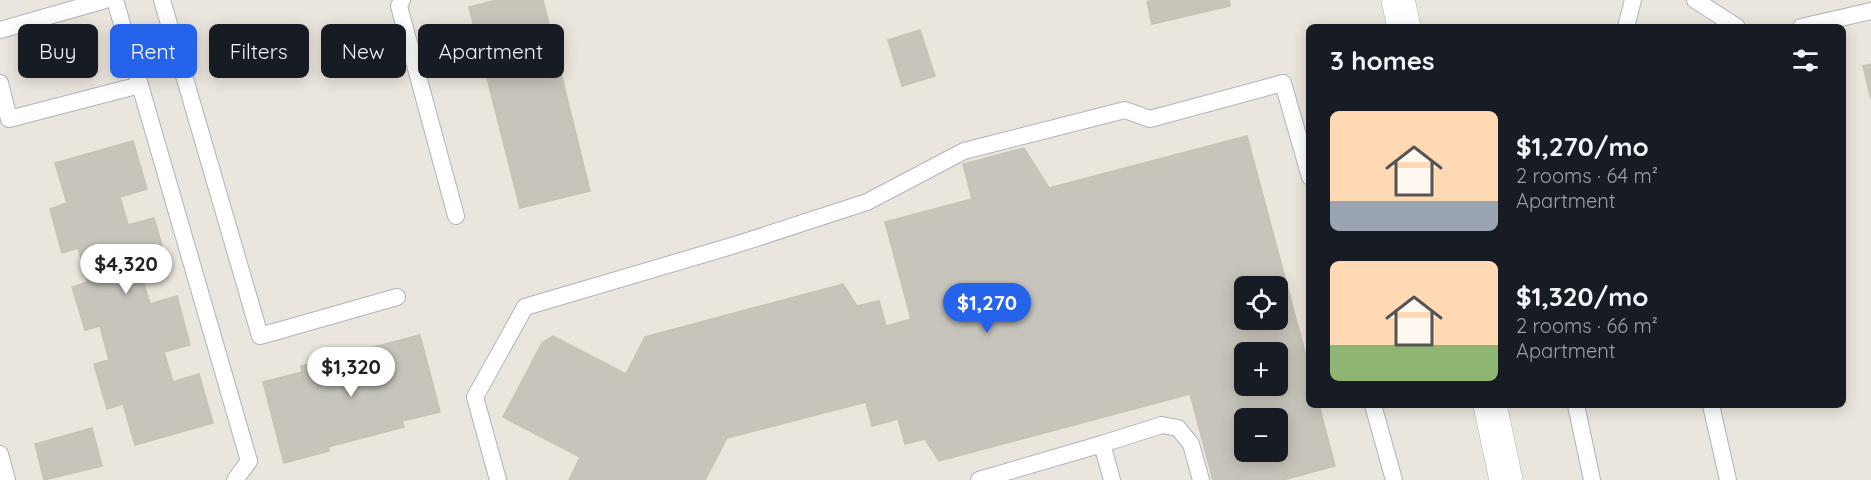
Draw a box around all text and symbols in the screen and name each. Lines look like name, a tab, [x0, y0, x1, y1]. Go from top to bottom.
chip: Buy	[18, 24, 98, 78]
chip: Rent	[110, 24, 197, 78]
chip: Filters	[209, 24, 309, 78]
chip: New	[321, 24, 406, 78]
chip: Apartment	[418, 24, 564, 78]
text: 3 homes	[1330, 44, 1435, 77]
icon: filters	[1789, 44, 1822, 77]
text: $1,270/mo	[1516, 130, 1649, 163]
icon: home	[1378, 135, 1450, 207]
text: 2 rooms · 64 m²	[1516, 163, 1658, 188]
text: Apartment	[1516, 188, 1616, 213]
pin: $4,320	[77, 244, 175, 295]
text: $4,320	[94, 251, 158, 276]
map controls	[1234, 276, 1288, 462]
button: locate	[1234, 276, 1288, 330]
text: $1,320/mo	[1516, 280, 1648, 313]
pin: $1,270	[938, 283, 1036, 334]
icon: home	[1378, 285, 1450, 357]
text: $1,270	[957, 290, 1017, 315]
text: 2 rooms · 66 m²	[1516, 313, 1658, 338]
text: Apartment	[1516, 338, 1616, 363]
button: +	[1234, 342, 1288, 396]
pin: $1,320	[302, 347, 400, 398]
text: $1,320	[321, 354, 381, 379]
button: −	[1234, 408, 1288, 462]

